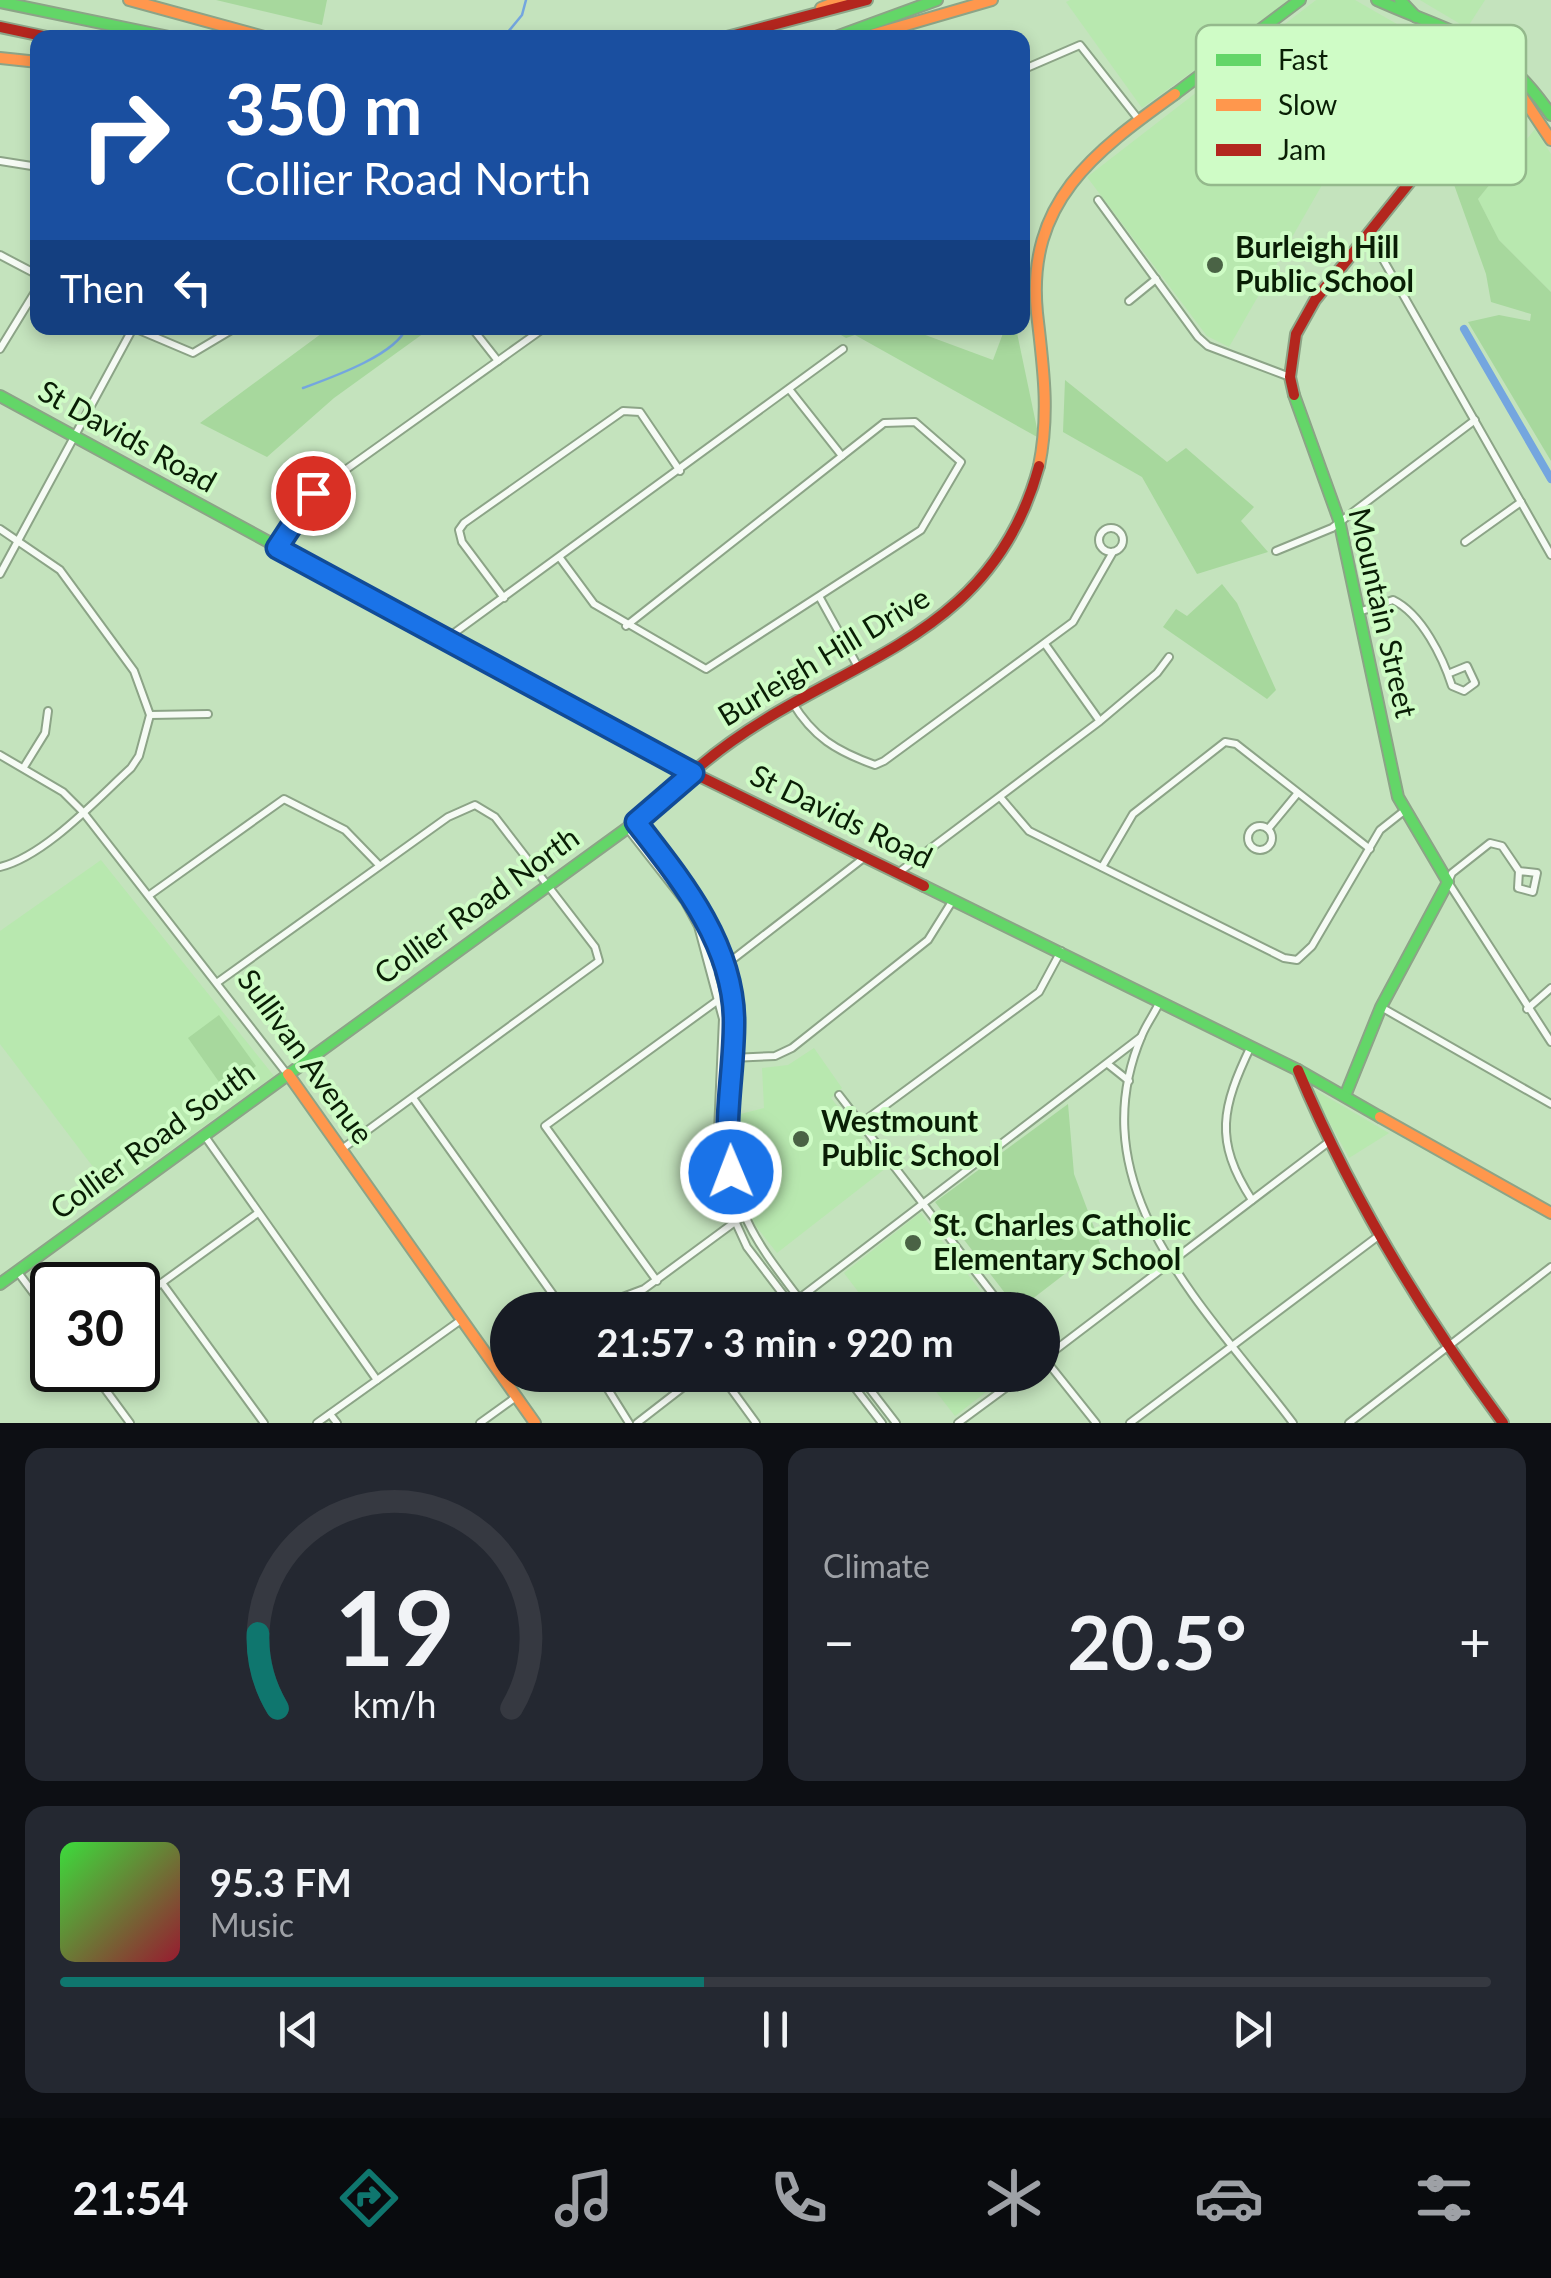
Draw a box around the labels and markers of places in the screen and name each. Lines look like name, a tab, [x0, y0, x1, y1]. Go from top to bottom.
place label: Burleigh Hill Public School	[1235, 228, 1414, 298]
marker: Burleigh Hill Public School	[1204, 254, 1226, 276]
pin	[271, 451, 356, 536]
place label: Westmount Public School	[821, 1102, 1000, 1172]
marker: Westmount Public School	[790, 1128, 812, 1150]
place label: St. Charles Catholic Elementary School	[933, 1206, 1191, 1276]
marker: St. Charles Catholic Elementary School	[902, 1232, 924, 1254]

